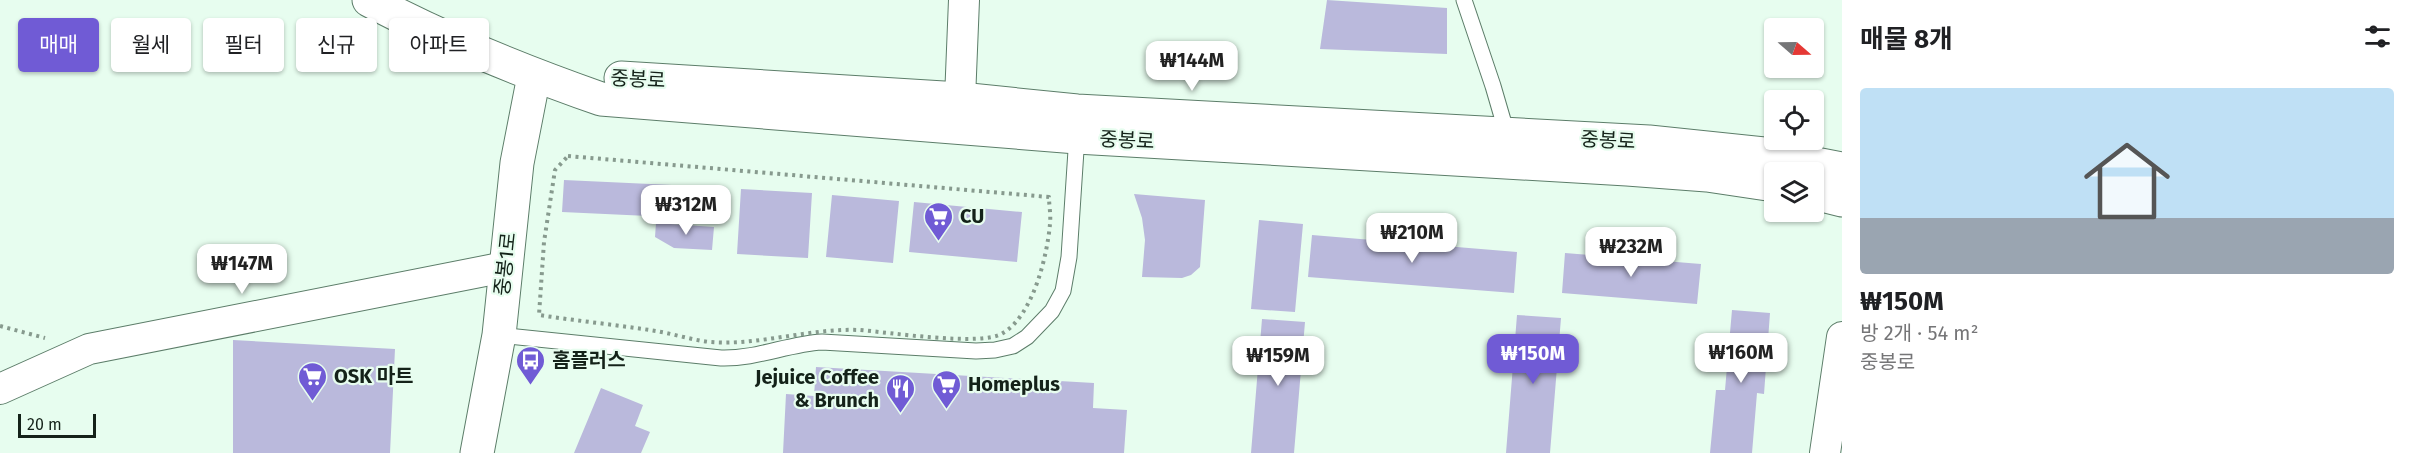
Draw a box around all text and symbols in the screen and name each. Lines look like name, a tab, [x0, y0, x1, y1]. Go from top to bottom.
chip: 매매	[18, 18, 99, 72]
chip: 월세	[111, 18, 191, 72]
chip: 필터	[203, 18, 284, 72]
chip: 신규	[296, 18, 377, 72]
chip: 아파트	[389, 18, 489, 72]
north arrow	[1764, 18, 1824, 78]
map controls	[1764, 18, 1824, 222]
icon: filters	[2361, 20, 2394, 53]
text: 매물 8개	[1860, 24, 1953, 55]
pin: ₩144M	[1150, 41, 1234, 92]
text: ₩144M	[1160, 48, 1224, 72]
street label: 중봉로	[610, 66, 666, 92]
button: locate	[1764, 90, 1824, 150]
street label: 중봉로	[1099, 127, 1155, 153]
street label: 중봉로	[1580, 127, 1636, 153]
icon: home	[2073, 127, 2181, 235]
button: layers	[1764, 162, 1824, 222]
pin: ₩312M	[644, 185, 728, 236]
text: ₩312M	[655, 192, 717, 216]
supermarket icon: CU	[923, 200, 955, 242]
place label: CU	[960, 204, 984, 228]
pin: ₩210M	[1370, 213, 1454, 264]
text: ₩210M	[1380, 220, 1444, 244]
pin: ₩232M	[1589, 227, 1673, 278]
street label: 중봉1로	[490, 231, 520, 297]
text: ₩232M	[1599, 234, 1663, 258]
pin: ₩147M	[200, 244, 284, 295]
text: ₩147M	[211, 251, 273, 275]
text: ₩150M	[1860, 286, 1944, 317]
text: 방 2개 · 54 m²	[1860, 321, 1978, 345]
pin: ₩160M	[1699, 333, 1783, 384]
pin: ₩150M	[1491, 334, 1575, 385]
pin: ₩159M	[1236, 336, 1320, 387]
text: ₩160M	[1709, 340, 1773, 364]
text: ₩150M	[1501, 341, 1565, 365]
text: ₩159M	[1246, 343, 1310, 367]
bus stop icon: 홈플러스	[515, 344, 547, 386]
place label: 홈플러스	[552, 348, 626, 372]
text: 중봉로	[1860, 350, 1915, 374]
supermarket icon: OSK 마트	[297, 360, 329, 402]
place label: OSK 마트	[334, 364, 413, 388]
place label: Jejuice Coffee & Brunch	[754, 365, 879, 412]
supermarket icon: Homeplus	[931, 368, 963, 410]
restaurant icon: Jejuice Coffee & Brunch	[884, 372, 916, 414]
place label: Homeplus	[968, 372, 1060, 396]
scale bar	[18, 411, 96, 438]
text: 20 m	[27, 415, 62, 434]

